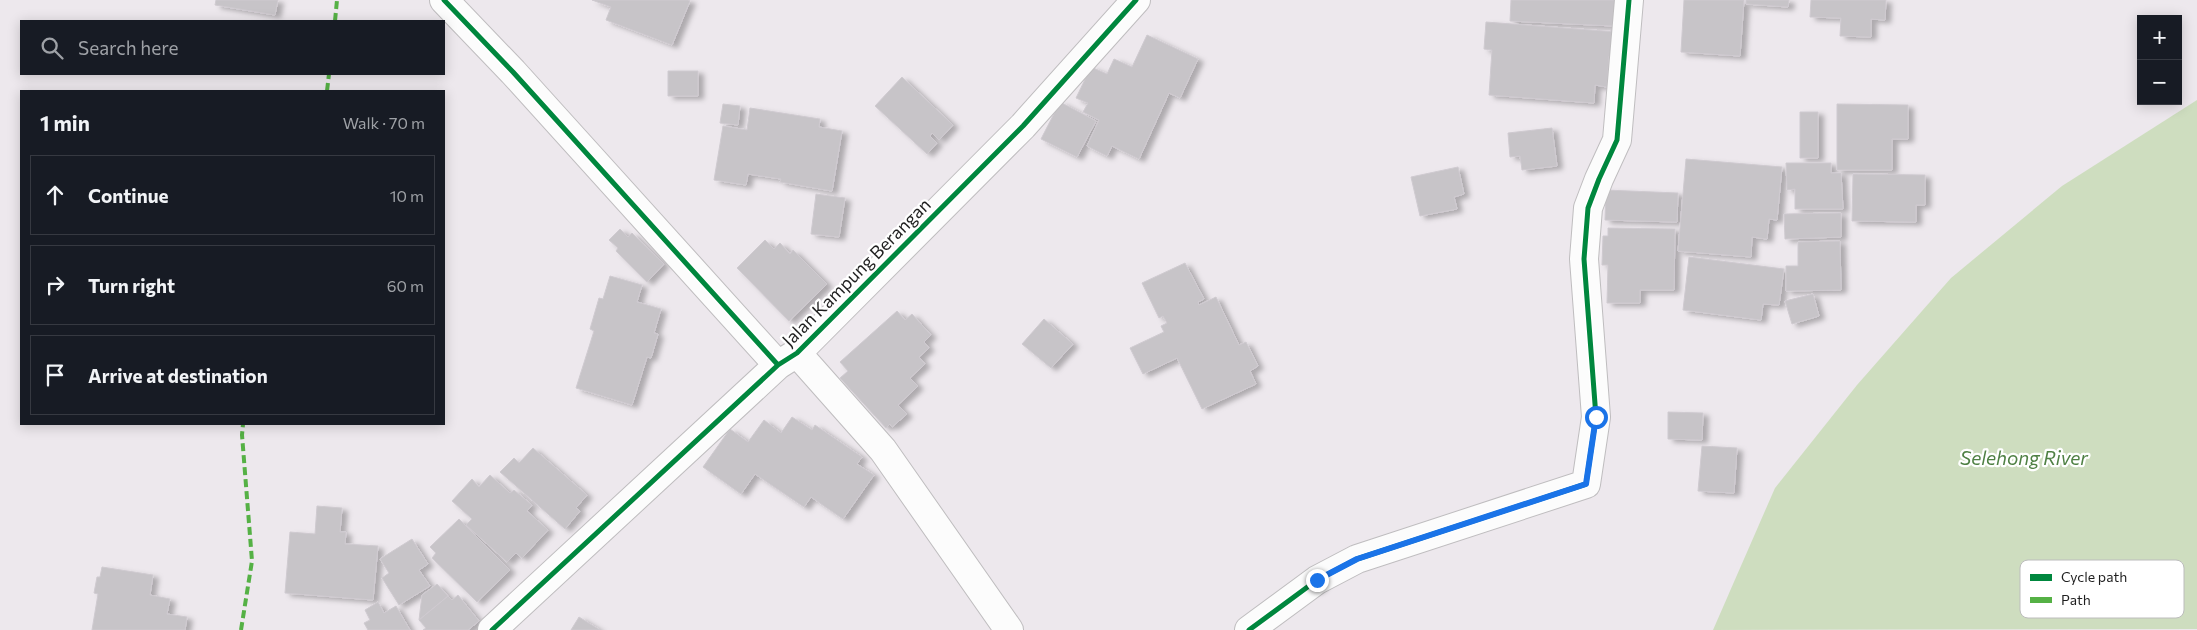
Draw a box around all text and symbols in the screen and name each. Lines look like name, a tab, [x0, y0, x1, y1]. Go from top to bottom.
map controls	[2137, 15, 2182, 105]
button: +	[2137, 15, 2182, 60]
search box	[20, 20, 445, 75]
icon: search	[38, 34, 66, 62]
text: Search here	[78, 36, 178, 59]
button: −	[2137, 60, 2182, 105]
text: 1 min	[40, 110, 90, 135]
text: Walk · 70 m	[343, 113, 425, 132]
icon: ahead	[41, 181, 69, 209]
text: Continue	[88, 184, 168, 207]
text: 10 m	[390, 186, 424, 205]
street label: Jalan Kampung Berangan	[777, 193, 935, 351]
icon: right	[41, 271, 69, 299]
text: Turn right	[88, 274, 175, 297]
text: 60 m	[387, 276, 424, 295]
icon: arrive	[41, 361, 69, 389]
text: Arrive at destination	[88, 364, 268, 387]
route start	[1585, 406, 1608, 429]
water label: Selehong River	[1960, 446, 2089, 469]
legend	[2020, 560, 2184, 618]
text: Cycle path	[2061, 568, 2127, 585]
route end	[1306, 569, 1329, 592]
text: Path	[2061, 591, 2091, 608]

